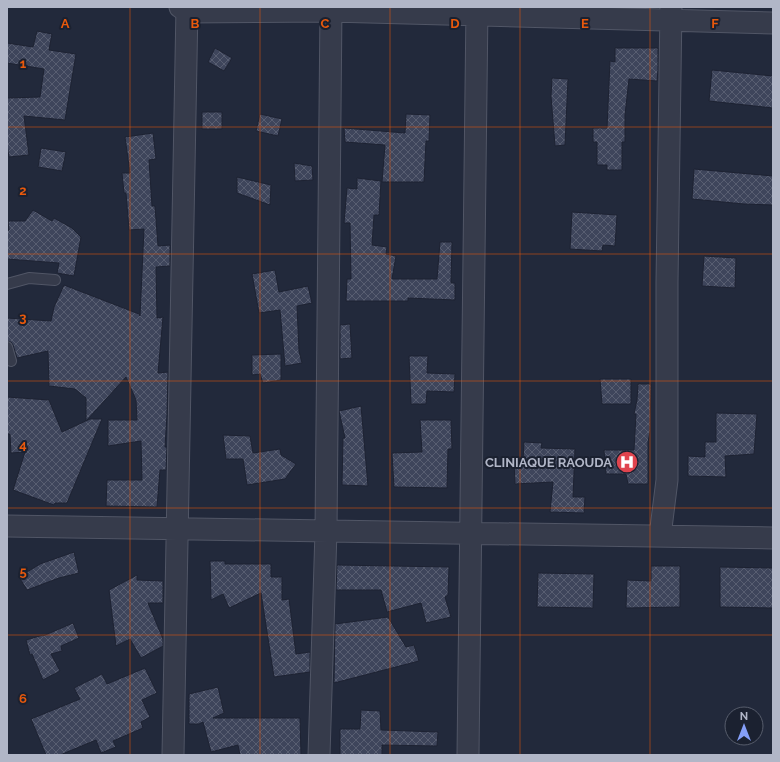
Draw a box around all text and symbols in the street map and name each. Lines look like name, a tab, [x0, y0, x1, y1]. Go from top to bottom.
text: A	[61, 16, 70, 31]
text: B	[191, 16, 200, 31]
text: C	[321, 16, 330, 31]
text: D	[450, 16, 460, 31]
text: E	[581, 16, 589, 31]
text: F	[711, 16, 719, 31]
text: 1	[20, 56, 27, 71]
text: 2	[19, 183, 27, 198]
text: 3	[19, 310, 27, 325]
text: 4	[19, 437, 27, 452]
hospital icon: CLINIAQUE RAOUDA	[614, 449, 640, 475]
place label: CLINIAQUE RAOUDA	[485, 455, 612, 470]
text: 5	[19, 564, 27, 579]
text: 6	[19, 691, 27, 706]
north arrow	[724, 706, 764, 746]
text: N	[740, 710, 748, 723]

